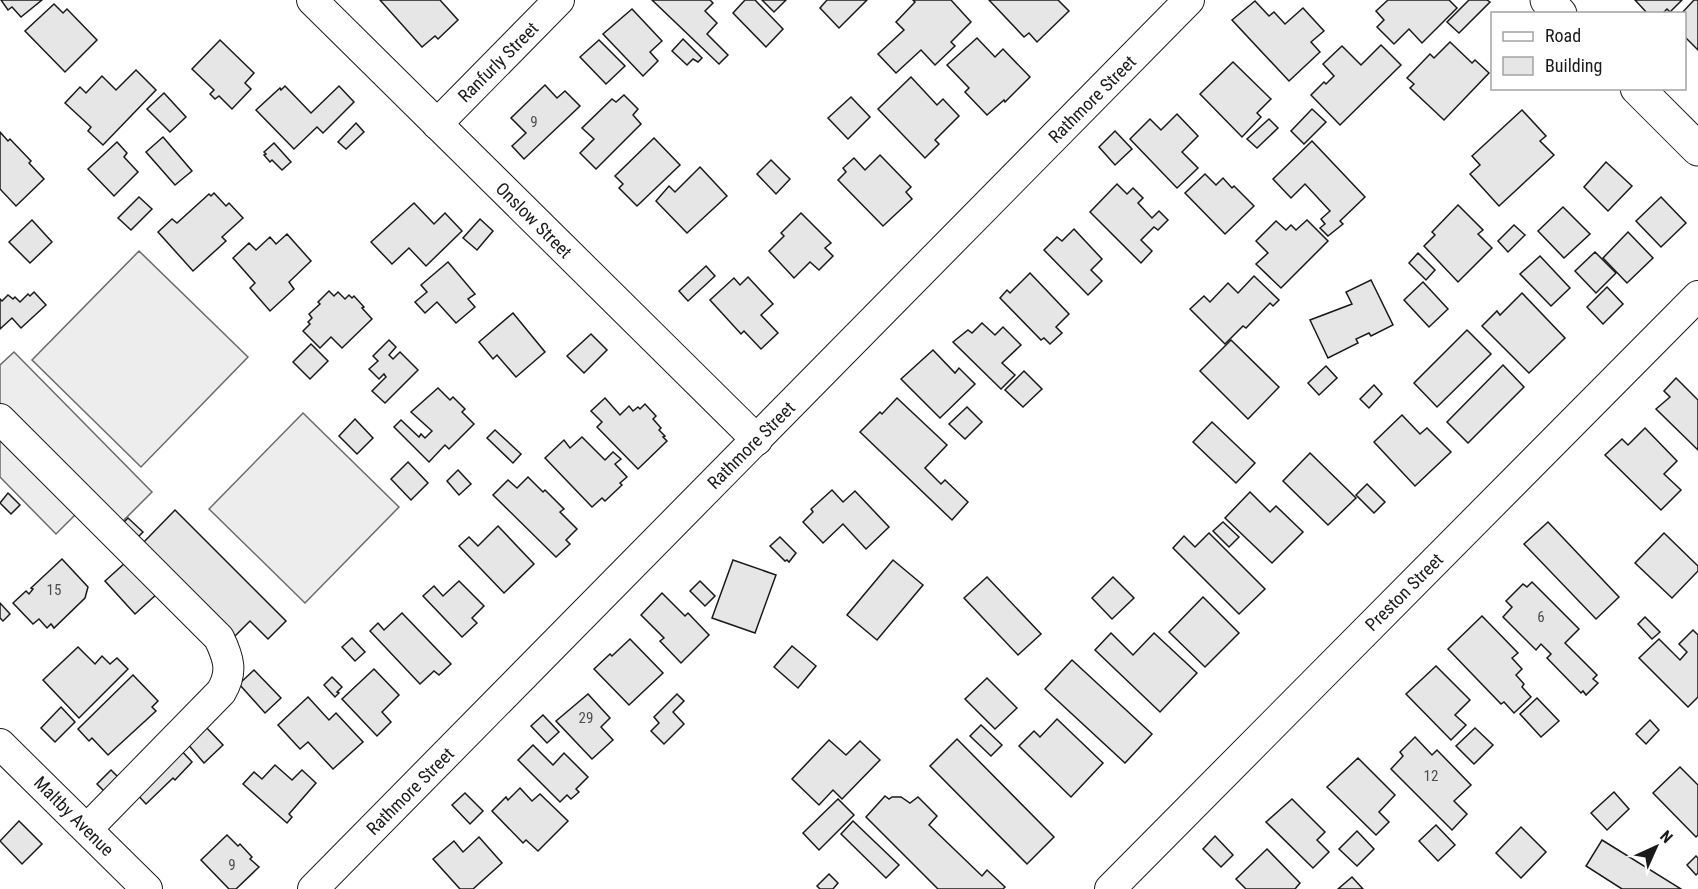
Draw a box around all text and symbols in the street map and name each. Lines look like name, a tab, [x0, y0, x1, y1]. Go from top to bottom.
legend	[1491, 12, 1686, 90]
street label: Ranfurly Street	[454, 18, 542, 106]
text: Road	[1545, 25, 1581, 46]
street label: Rathmore Street	[1044, 51, 1140, 147]
text: Building	[1545, 55, 1602, 76]
house number: 9	[530, 113, 538, 131]
street label: Onslow Street	[492, 178, 576, 262]
street label: Rathmore Street	[703, 397, 799, 493]
street label: Preston Street	[1361, 549, 1447, 635]
house number: 15	[47, 581, 61, 599]
house number: 6	[1537, 608, 1545, 626]
house number: 29	[579, 709, 593, 727]
street label: Rathmore Street	[362, 743, 458, 839]
house number: 12	[1424, 767, 1438, 785]
street label: Maltby Avenue	[30, 772, 118, 860]
north arrow	[1626, 817, 1686, 877]
text: N	[1656, 827, 1676, 847]
house number: 9	[228, 856, 236, 874]

